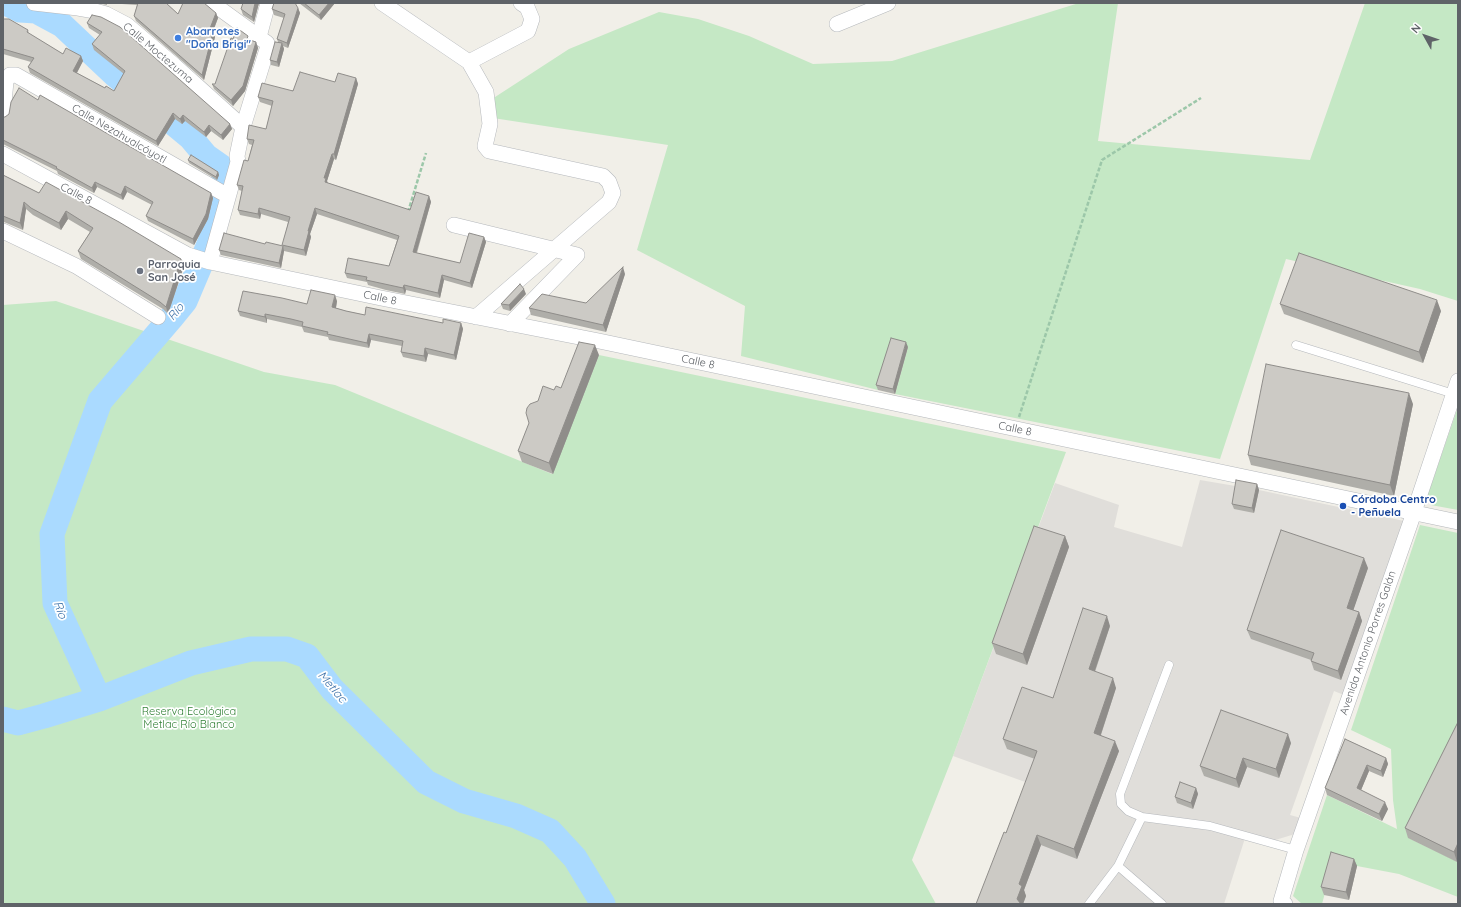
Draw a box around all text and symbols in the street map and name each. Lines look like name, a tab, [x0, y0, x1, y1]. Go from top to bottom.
north arrow	[1405, 16, 1445, 56]
street label: Calle Moctezuma	[120, 20, 196, 86]
text: N	[1408, 21, 1424, 36]
place label: Abarrotes "Doña Brigi"	[186, 25, 251, 51]
marker: Abarrotes "Doña Brigi"	[173, 33, 183, 43]
street label: Calle Nezahualcóyotl	[69, 101, 169, 167]
street label: Calle 8	[58, 180, 94, 208]
place label: Parroquia San José	[148, 258, 201, 284]
marker: Parroquia San José	[135, 266, 145, 276]
street label: Calle 8	[362, 288, 398, 308]
water label: Río	[165, 301, 187, 323]
street label: Calle 8	[680, 352, 716, 372]
street label: Calle 8	[997, 419, 1033, 439]
place label: Córdoba Centro - Peñuela	[1351, 493, 1436, 519]
marker: Córdoba Centro - Peñuela	[1338, 501, 1348, 511]
street label: Avenida Antonio Porres Galán	[1337, 569, 1399, 717]
water label: Río	[50, 599, 70, 621]
water label: Metlac	[314, 668, 350, 706]
park label: Reserva Ecológica Metlac Río Blanco	[142, 705, 236, 731]

